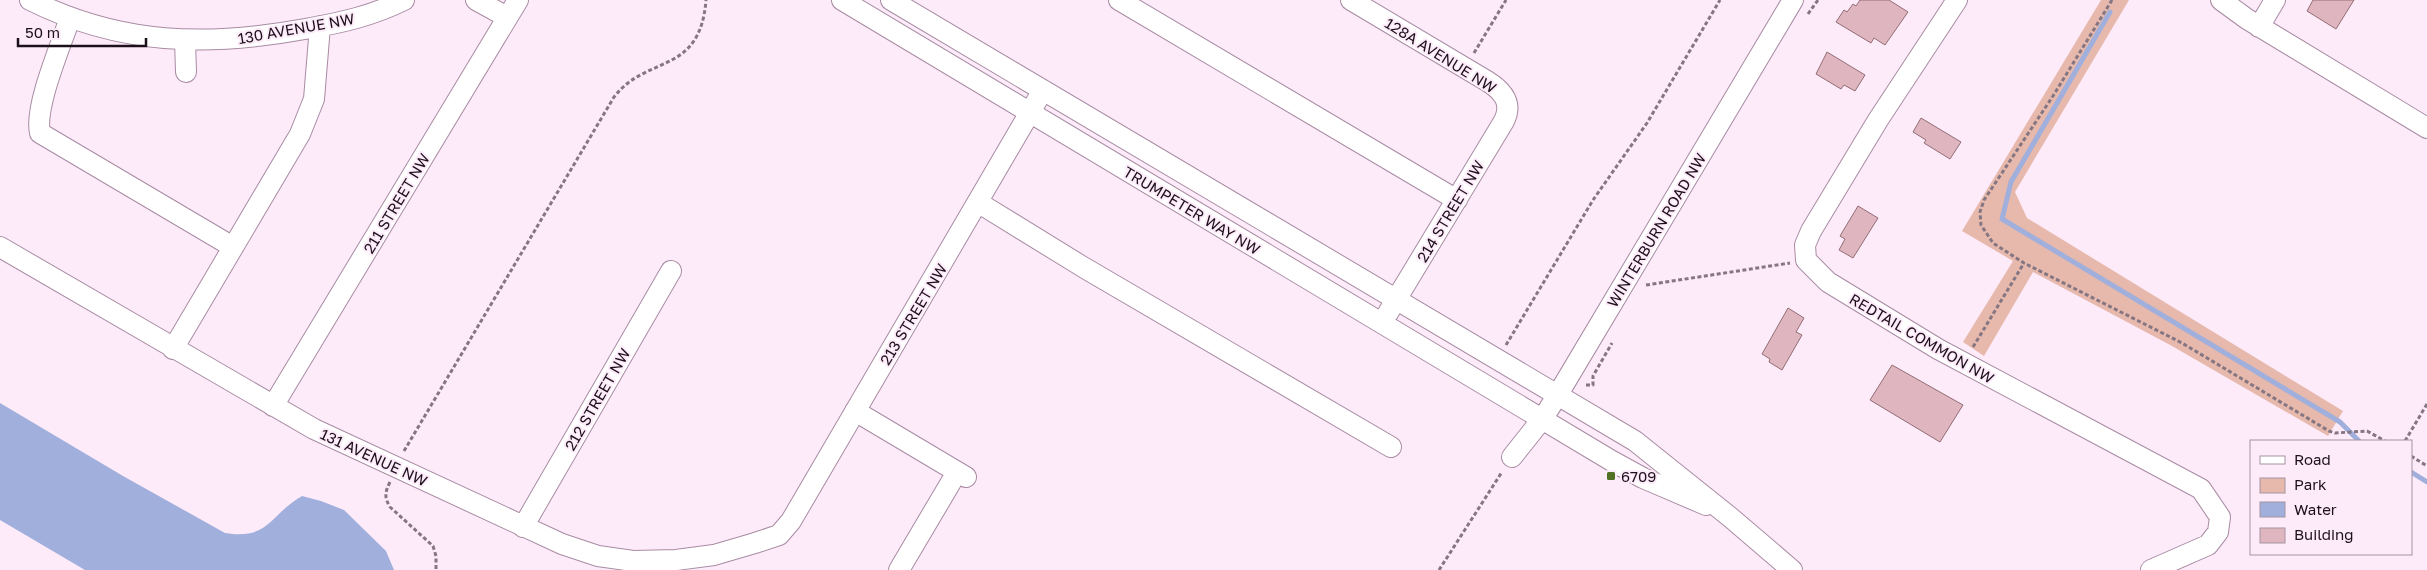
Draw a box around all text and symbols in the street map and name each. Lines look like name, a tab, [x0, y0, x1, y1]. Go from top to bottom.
street label: 130 AVENUE NW	[236, 9, 356, 47]
street label: 128A AVENUE NW	[1382, 13, 1500, 97]
scale bar	[18, 15, 145, 47]
text: 50 m	[25, 23, 60, 41]
street label: 211 STREET NW	[359, 150, 433, 256]
street label: WINTERBURN ROAD NW	[1603, 150, 1709, 310]
street label: 214 STREET NW	[1413, 157, 1487, 265]
street label: TRUMPETER WAY NW	[1121, 162, 1263, 258]
street label: 213 STREET NW	[876, 260, 950, 368]
street label: REDTAIL COMMON NW	[1847, 289, 1997, 387]
street label: 212 STREET NW	[561, 345, 633, 453]
street label: 131 AVENUE NW	[318, 424, 430, 490]
legend	[2250, 440, 2412, 555]
text: Road	[2294, 450, 2331, 468]
place label: 6709	[1621, 467, 1656, 485]
marker: 6709	[1605, 470, 1617, 482]
text: Park	[2294, 475, 2327, 493]
text: Water	[2294, 500, 2337, 518]
text: Building	[2294, 525, 2354, 543]

